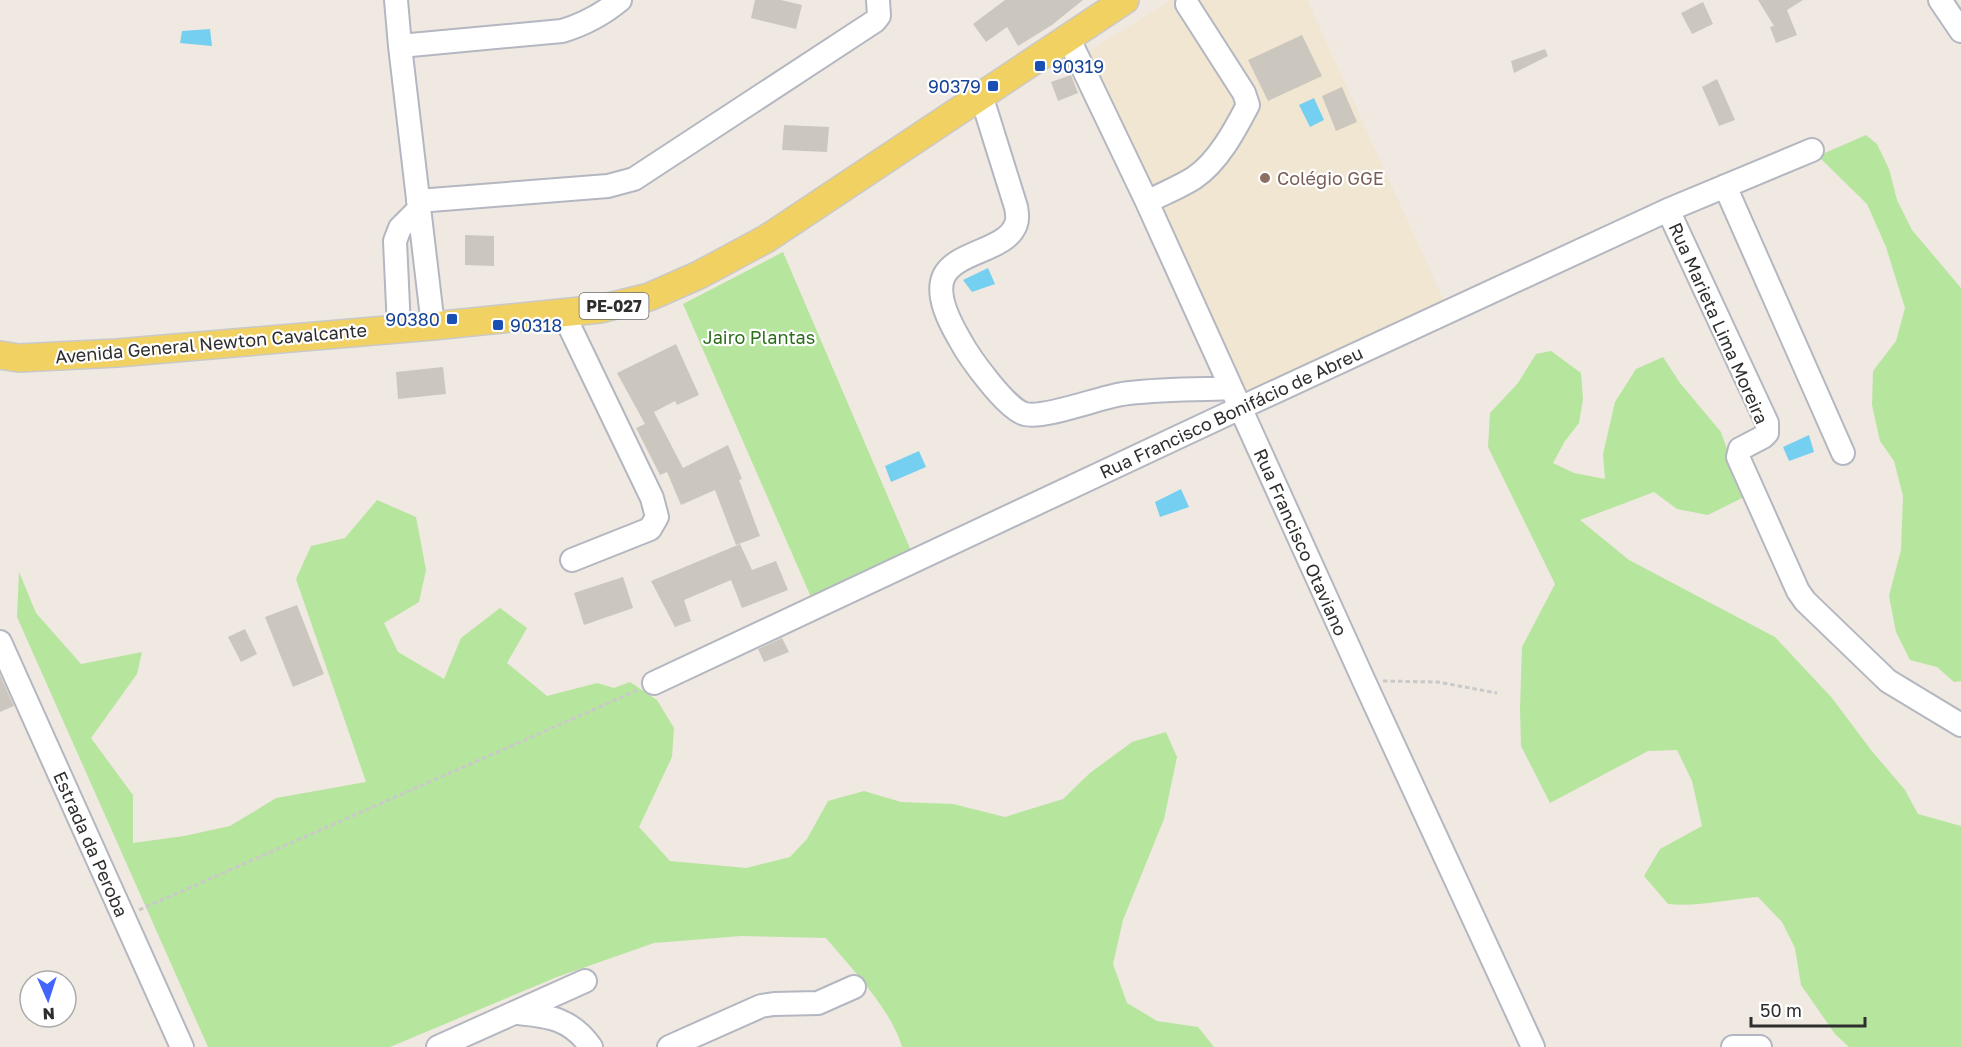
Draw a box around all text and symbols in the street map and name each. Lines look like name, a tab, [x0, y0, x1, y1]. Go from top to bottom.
place label: 90319	[1052, 55, 1104, 77]
marker: 90319	[1033, 59, 1047, 73]
place label: 90379	[928, 75, 981, 97]
marker: 90379	[986, 79, 1000, 93]
place label: Colégio GGE	[1277, 167, 1384, 189]
marker: Colégio GGE	[1258, 171, 1272, 185]
street label: Rua Marieta Lima Moreira	[1665, 219, 1773, 427]
road number: PE-027	[580, 293, 648, 319]
place label: 90380	[385, 308, 440, 330]
marker: 90380	[445, 312, 459, 326]
place label: 90318	[510, 314, 562, 336]
street label: Avenida General Newton Cavalcante	[54, 318, 368, 368]
marker: 90318	[491, 318, 505, 332]
park label: Jairo Plantas	[703, 326, 815, 348]
street label: Rua Francisco Bonifácio de Abreu	[1096, 341, 1366, 483]
street label: Rua Francisco Otaviano	[1250, 445, 1352, 639]
street label: Estrada da Peroba	[49, 768, 133, 920]
north arrow	[18, 969, 78, 1029]
scale bar	[1751, 990, 1865, 1028]
text: 50 m	[1760, 999, 1802, 1021]
text: N	[42, 1004, 55, 1024]

